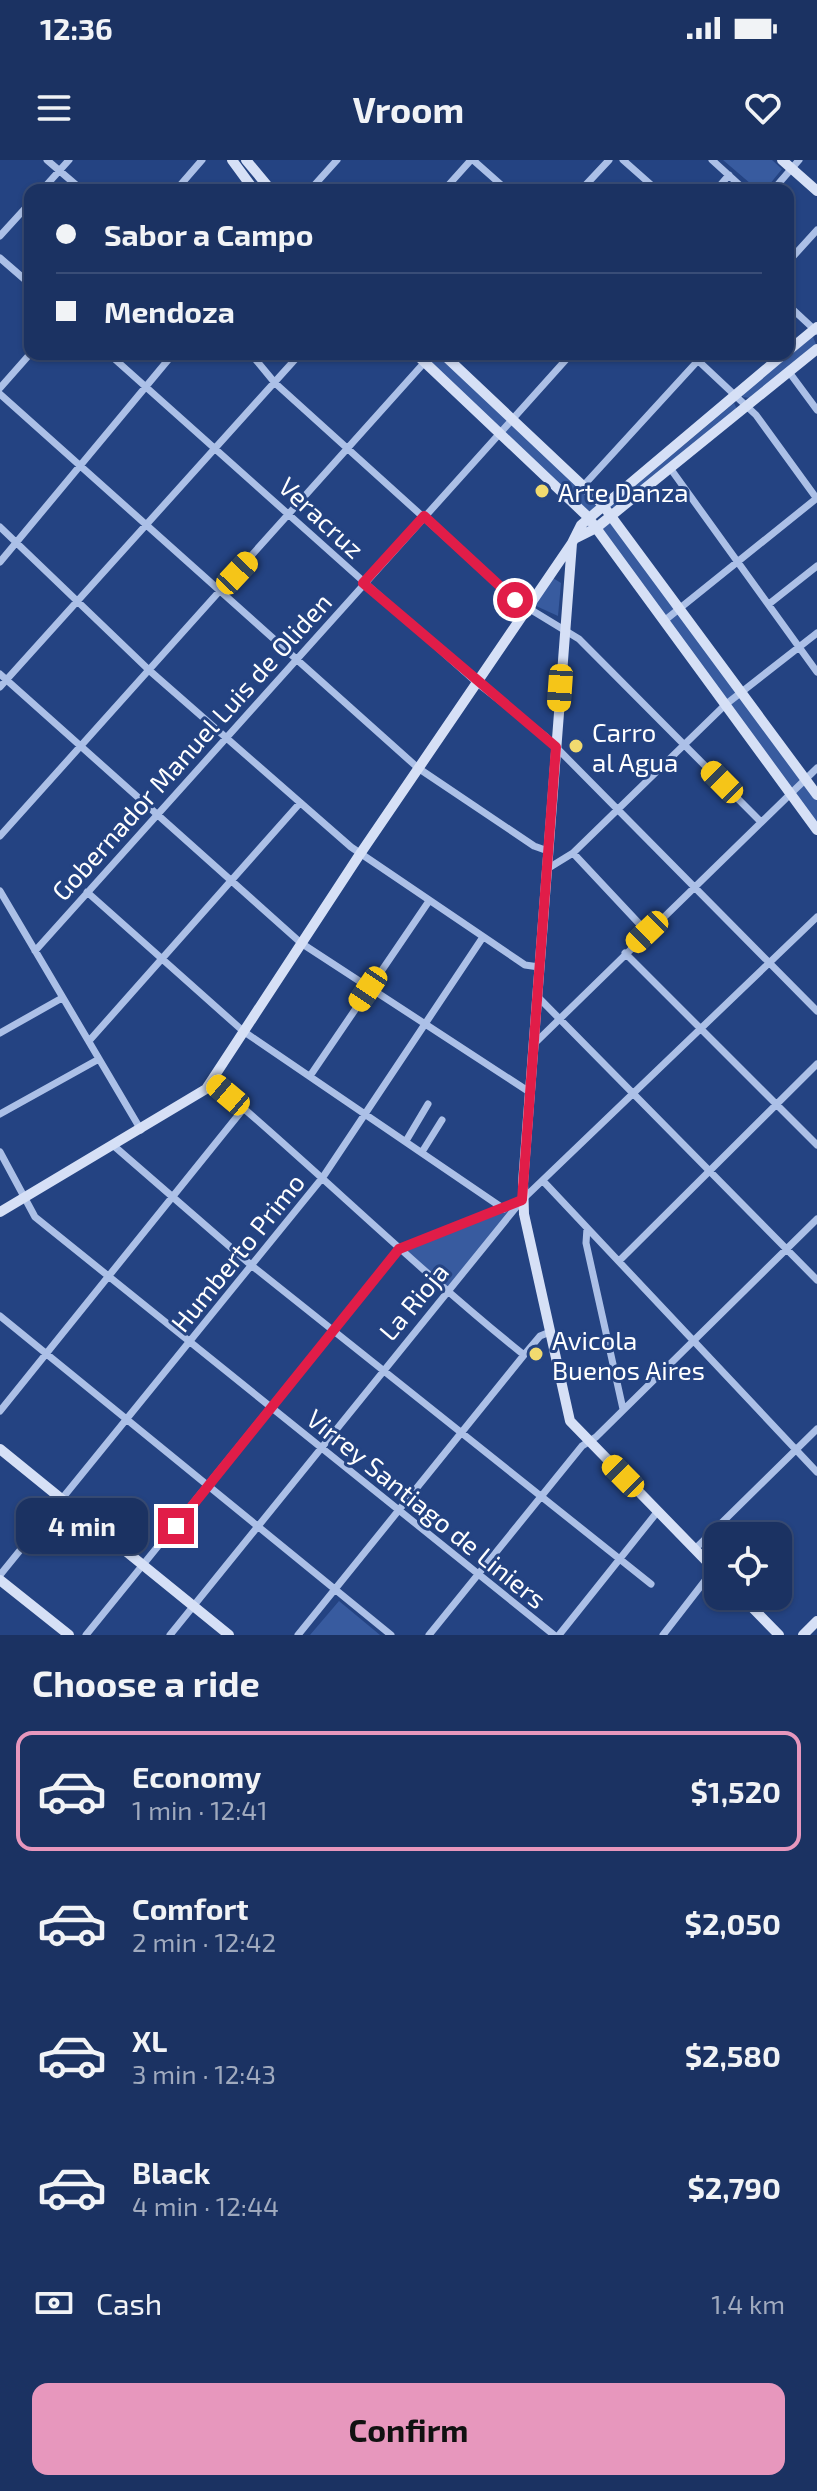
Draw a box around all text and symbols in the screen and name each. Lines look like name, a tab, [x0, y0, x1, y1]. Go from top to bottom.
text: 12:36	[40, 10, 113, 46]
icon: menu	[32, 86, 76, 130]
icon: heart	[741, 86, 785, 130]
text: Vroom	[353, 87, 464, 130]
text: Sabor a Campo	[104, 216, 313, 252]
text: Mendoza	[104, 293, 235, 329]
street label: Veracruz	[273, 470, 371, 564]
place label: Arte Danza	[558, 476, 688, 507]
marker: Arte Danza	[533, 482, 551, 500]
car	[212, 547, 262, 599]
route start	[497, 582, 533, 618]
street label: Gobernador Manuel Luis de Oliden	[45, 586, 337, 906]
car	[546, 663, 574, 713]
place label: Carro al Agua	[592, 716, 678, 777]
marker: Carro al Agua	[567, 737, 585, 755]
car	[697, 757, 747, 807]
car	[621, 907, 673, 957]
car	[345, 962, 391, 1016]
car	[202, 1070, 254, 1120]
street label: Humberto Primo	[164, 1167, 310, 1337]
street label: La Rioja	[372, 1256, 454, 1346]
place label: Avicola Buenos Aires	[552, 1324, 705, 1385]
marker: Avicola Buenos Aires	[527, 1345, 545, 1363]
street label: Virrey Santiago de Liniers	[301, 1402, 553, 1614]
car	[598, 1451, 648, 1501]
callout: 4 min	[16, 1498, 148, 1554]
route end	[158, 1508, 194, 1544]
text: 4 min	[48, 1510, 116, 1541]
map controls	[704, 1522, 792, 1610]
button: locate	[704, 1522, 792, 1610]
text: Choose a ride	[32, 1661, 260, 1704]
icon: car	[36, 1755, 108, 1827]
text: Economy	[132, 1758, 261, 1794]
text: $1,520	[690, 1773, 781, 1809]
text: 1 min · 12:41	[132, 1794, 268, 1825]
icon: car	[36, 1887, 108, 1959]
text: Comfort	[132, 1890, 249, 1926]
text: $2,050	[684, 1905, 781, 1941]
text: 2 min · 12:42	[132, 1926, 276, 1957]
icon: car	[36, 2019, 108, 2091]
text: XL	[132, 2022, 167, 2058]
text: $2,580	[685, 2037, 781, 2073]
text: 3 min · 12:43	[132, 2058, 276, 2089]
icon: car	[36, 2151, 108, 2223]
text: Black	[132, 2154, 210, 2190]
text: $2,790	[687, 2169, 781, 2205]
text: 4 min · 12:44	[132, 2190, 279, 2221]
icon: cash	[32, 2281, 76, 2325]
text: Cash	[96, 2285, 162, 2321]
text: 1.4 km	[711, 2288, 785, 2319]
button: Confirm	[32, 2383, 785, 2475]

